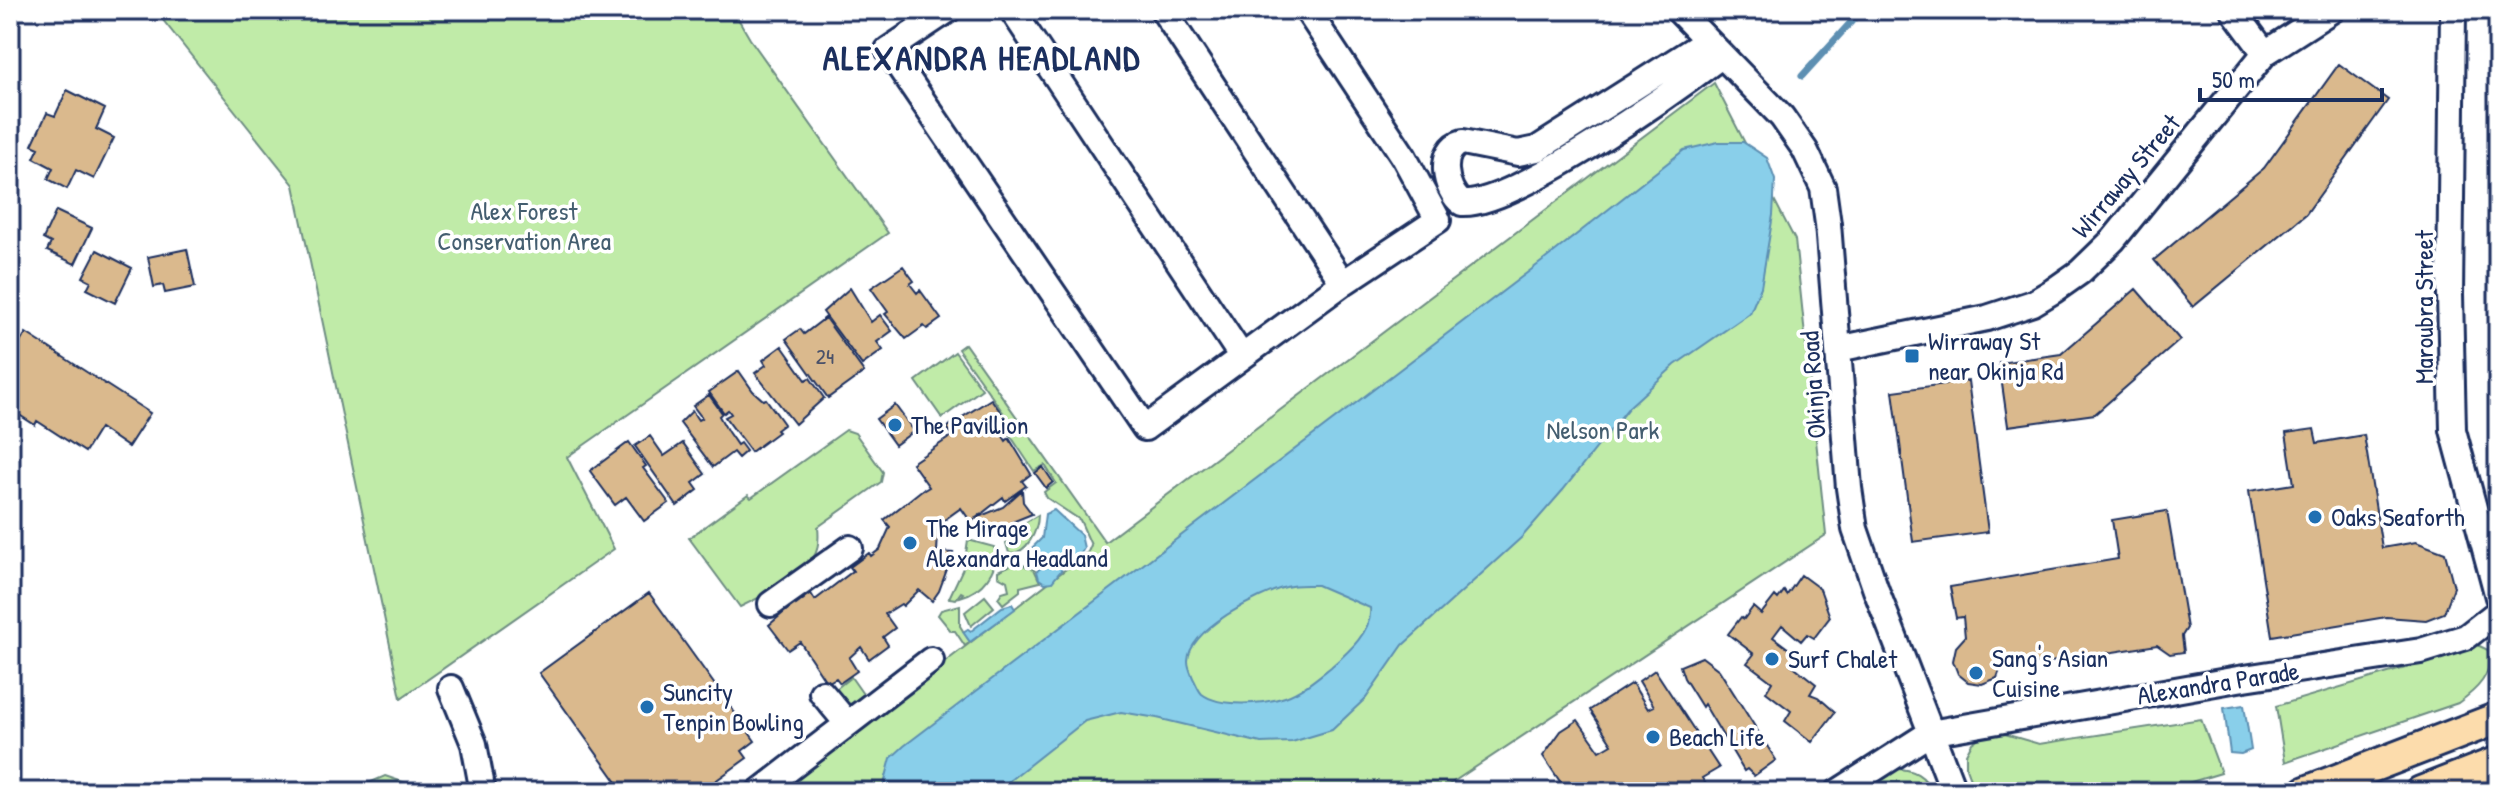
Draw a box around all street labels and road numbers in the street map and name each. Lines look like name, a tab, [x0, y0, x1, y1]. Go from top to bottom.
street label: Wirraway Street	[2063, 105, 2188, 245]
street label: Maroubra Street	[2406, 229, 2441, 384]
street label: Okinja Road	[1791, 330, 1834, 440]
street label: Alexandra Parade	[2135, 652, 2301, 713]

